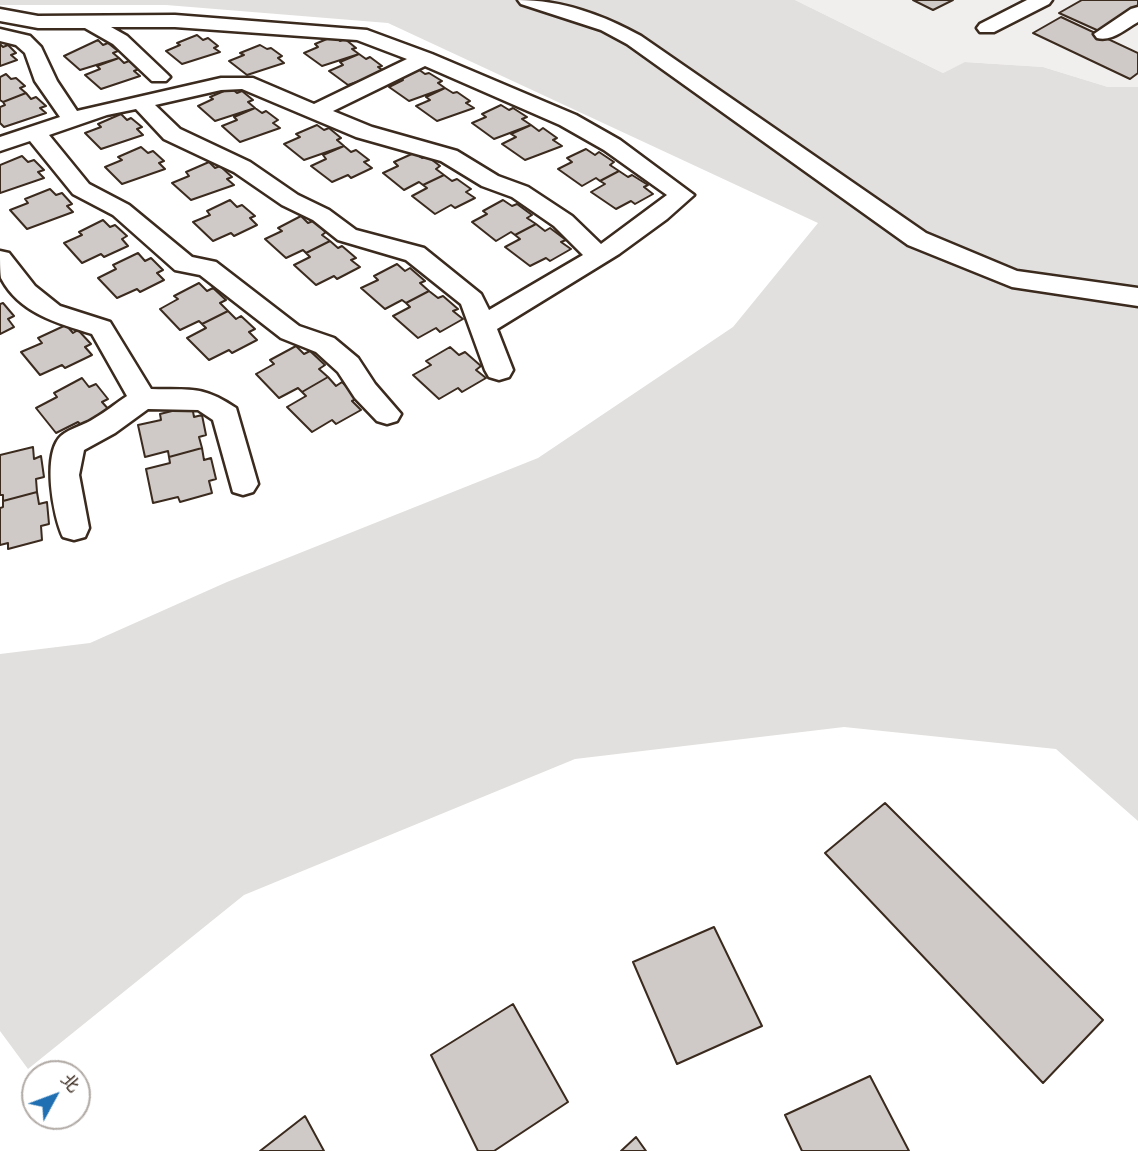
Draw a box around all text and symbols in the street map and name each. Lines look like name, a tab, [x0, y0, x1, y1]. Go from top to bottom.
north arrow	[21, 1060, 91, 1130]
text: 北	[55, 1067, 86, 1098]

